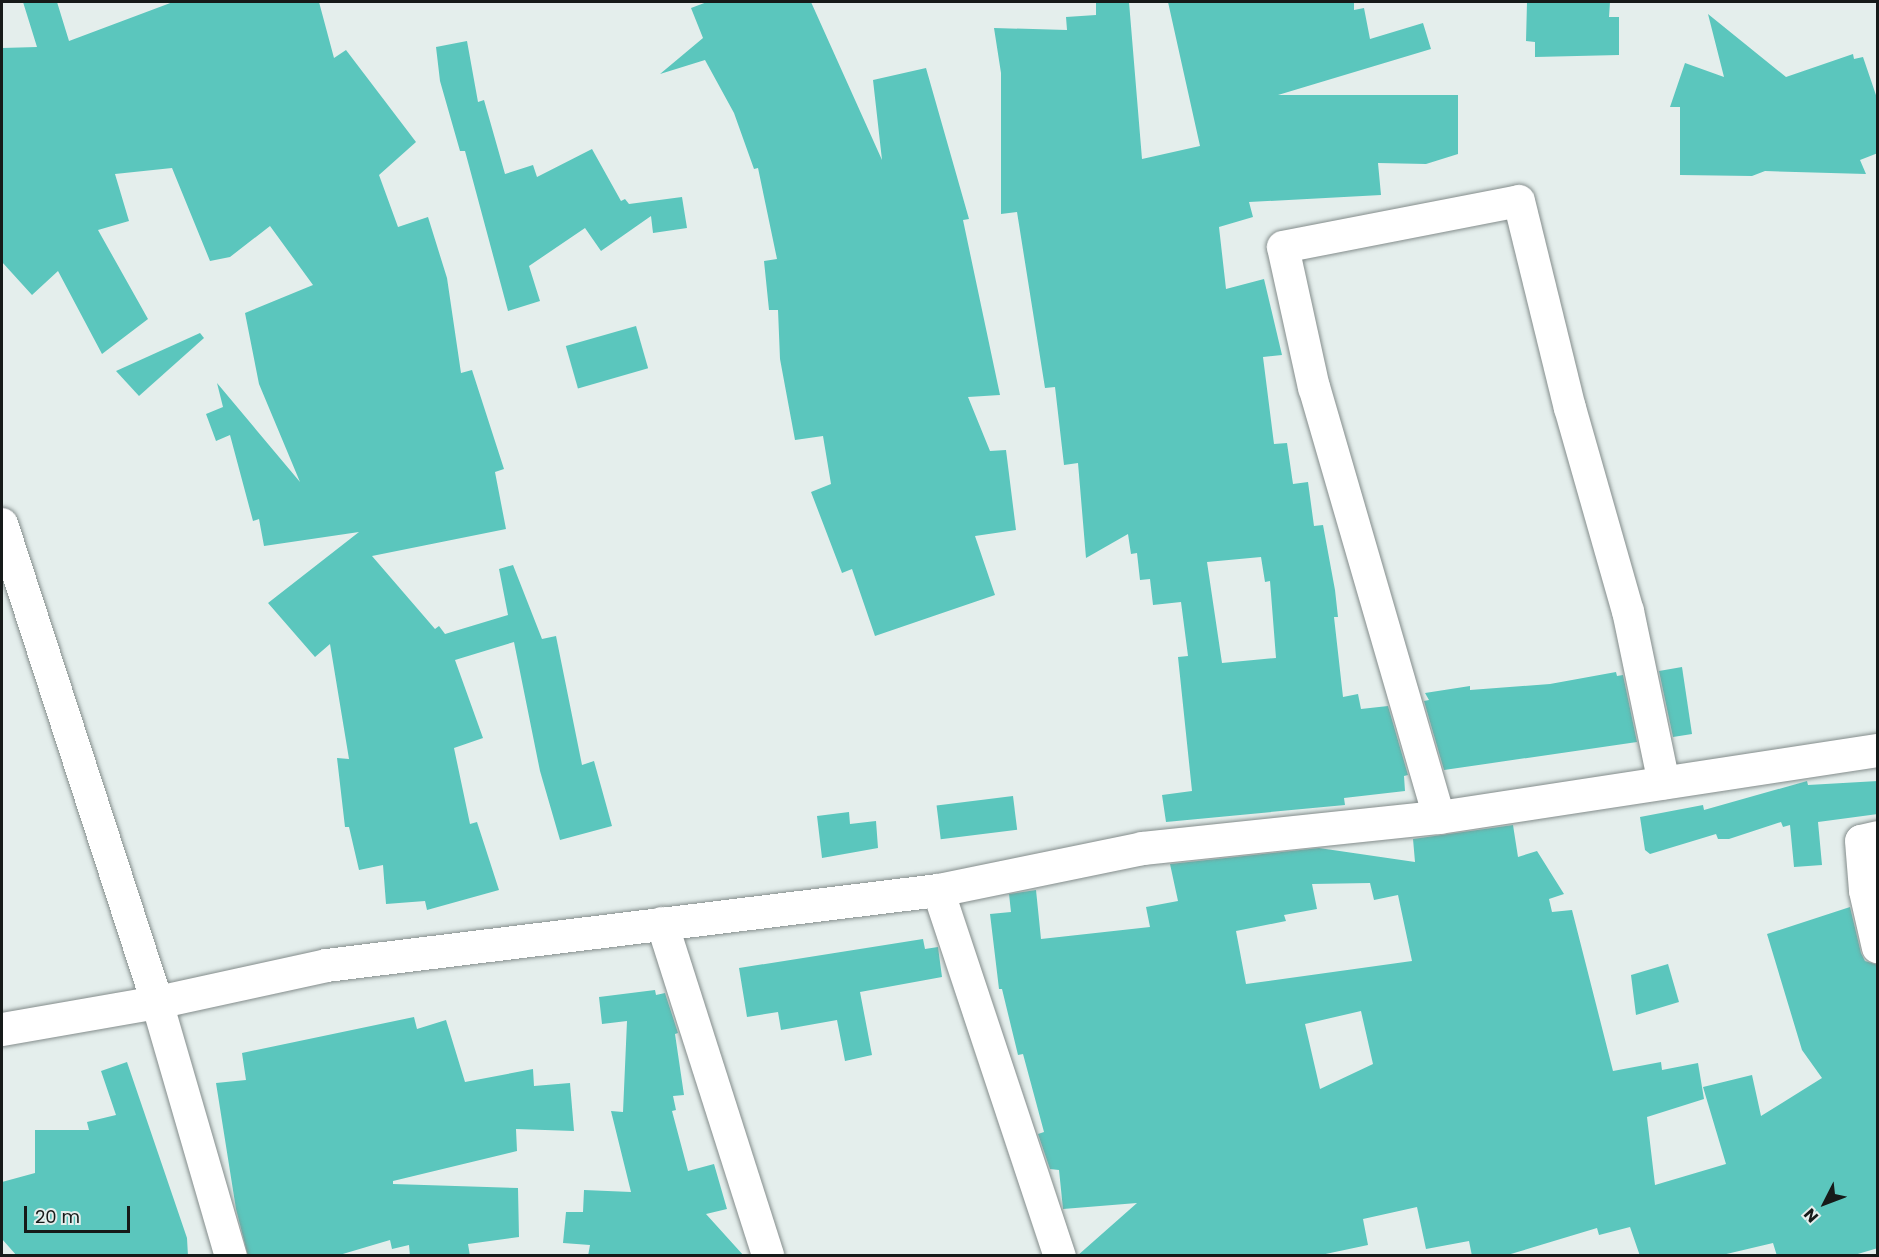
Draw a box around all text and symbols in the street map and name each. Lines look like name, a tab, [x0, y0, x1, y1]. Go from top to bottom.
north arrow	[1795, 1173, 1855, 1233]
scale bar	[27, 1194, 134, 1232]
text: N	[1799, 1203, 1824, 1228]
text: 20 m	[35, 1204, 80, 1229]

